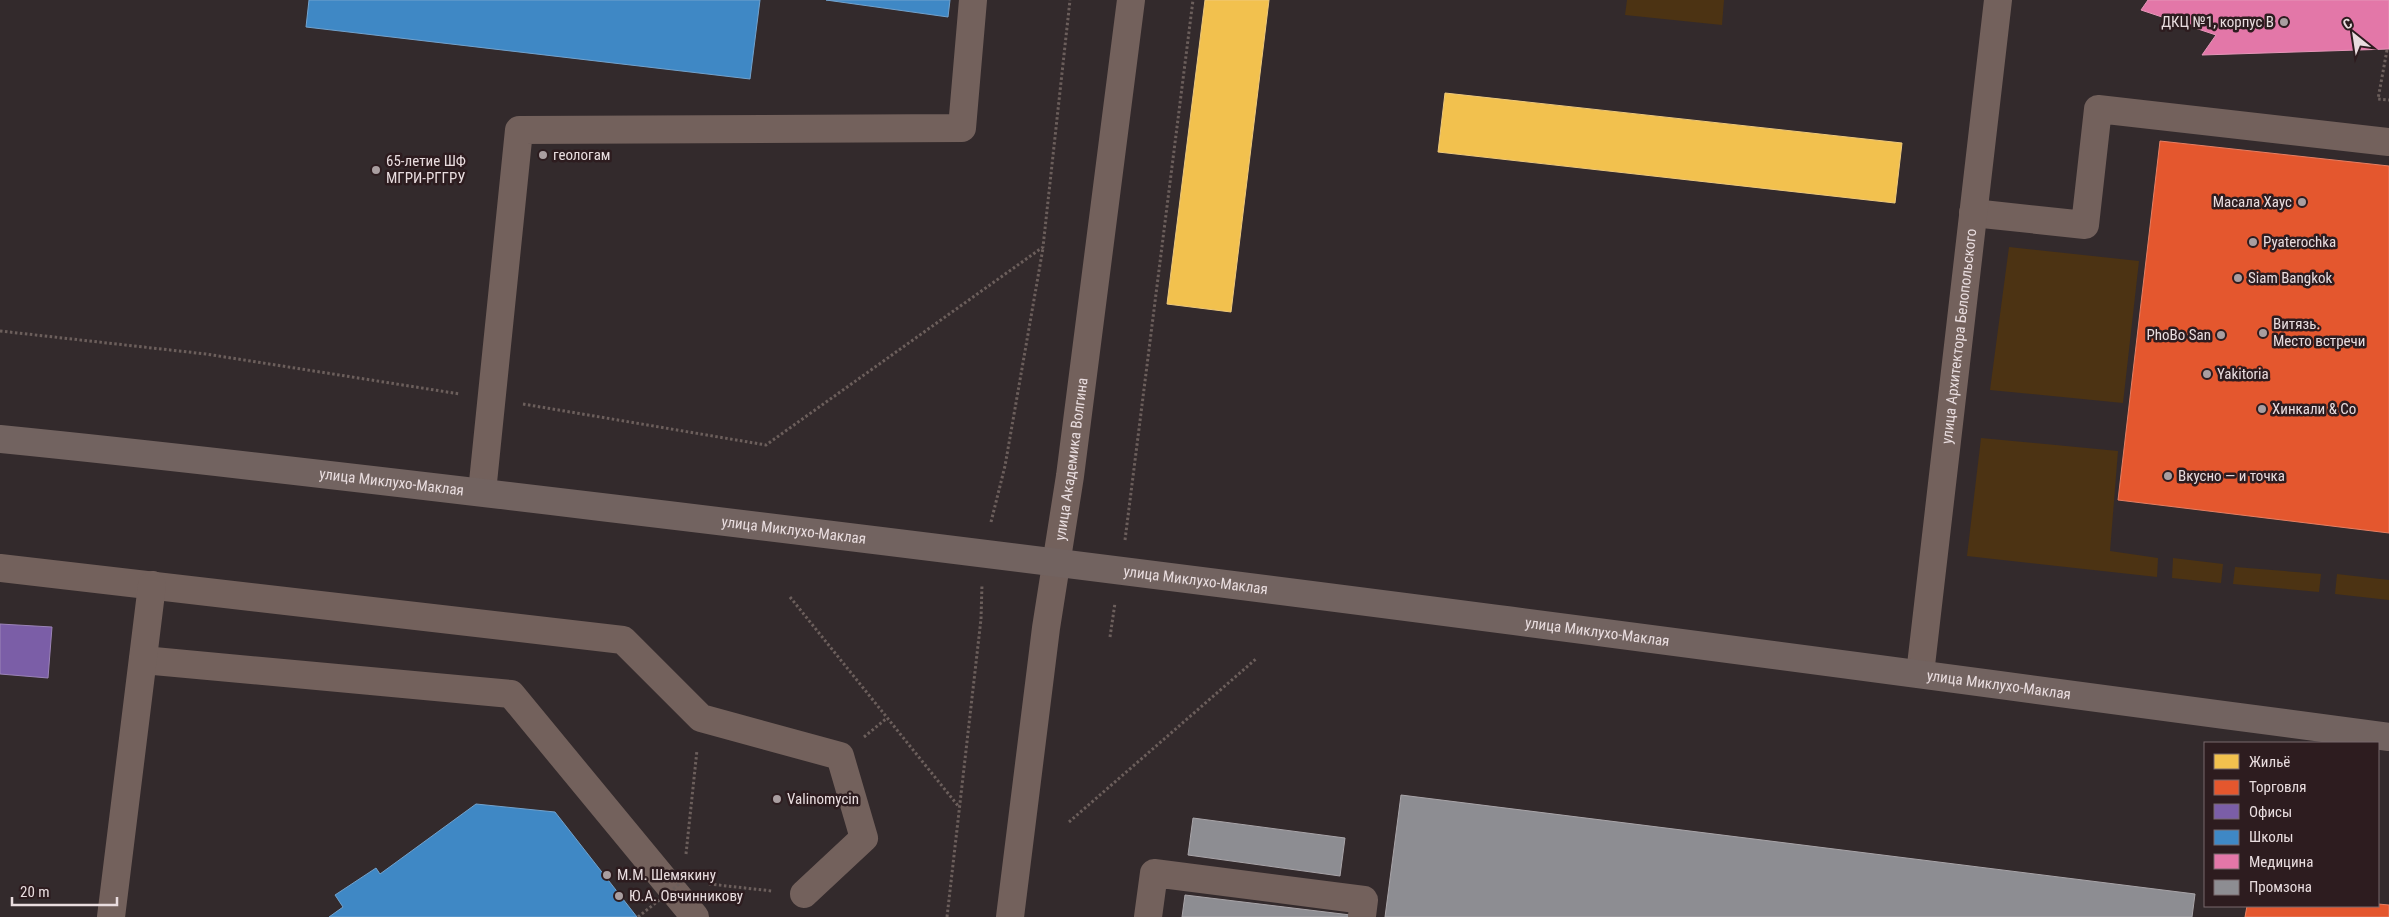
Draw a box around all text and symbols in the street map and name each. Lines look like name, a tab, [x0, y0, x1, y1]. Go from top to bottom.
north arrow	[2329, 10, 2379, 60]
place label: ДКЦ №1, корпус В	[2161, 13, 2274, 31]
text: С	[2340, 15, 2355, 33]
marker: ДКЦ №1, корпус В	[2278, 16, 2290, 28]
place label: геологам	[553, 146, 611, 164]
marker: геологам	[537, 149, 549, 161]
place label: 65-летие ШФ МГРИ-РГГРУ	[386, 152, 466, 187]
marker: 65-летие ШФ МГРИ-РГГРУ	[370, 164, 382, 176]
place label: Масала Хаус	[2213, 193, 2292, 211]
marker: Масала Хаус	[2296, 196, 2308, 208]
street label: улица Архитектора Белопольского	[1938, 228, 1980, 445]
place label: Pyaterochka	[2263, 233, 2336, 251]
marker: Pyaterochka	[2247, 236, 2259, 248]
place label: Siam Bangkok	[2248, 269, 2332, 287]
marker: Siam Bangkok	[2232, 272, 2244, 284]
place label: Витязь. Место встречи	[2273, 315, 2365, 350]
place label: PhoBo San	[2147, 326, 2211, 344]
marker: Витязь. Место встречи	[2257, 327, 2269, 339]
marker: PhoBo San	[2215, 329, 2227, 341]
place label: Yakitoria	[2217, 365, 2269, 383]
marker: Yakitoria	[2201, 368, 2213, 380]
street label: улица Академика Волгина	[1051, 377, 1092, 542]
place label: Хинкали & Co	[2272, 400, 2356, 418]
marker: Хинкали & Co	[2256, 403, 2268, 415]
street label: улица Миклухо-Маклая	[318, 465, 465, 500]
place label: Вкусно — и точка	[2178, 467, 2285, 485]
marker: Вкусно — и точка	[2162, 470, 2174, 482]
street label: улица Миклухо-Маклая	[721, 513, 867, 548]
street label: улица Миклухо-Маклая	[1122, 562, 1269, 598]
street label: улица Миклухо-Маклая	[1524, 614, 1671, 650]
street label: улица Миклухо-Маклая	[1926, 666, 2072, 703]
legend	[2204, 742, 2379, 907]
text: Жильё	[2249, 753, 2290, 771]
text: Торговля	[2249, 778, 2306, 796]
place label: Valinomycin	[787, 790, 859, 808]
marker: Valinomycin	[771, 793, 783, 805]
text: Офисы	[2249, 803, 2292, 821]
text: Школы	[2249, 828, 2294, 846]
text: Медицина	[2249, 853, 2313, 871]
place label: М.М. Шемякину	[617, 866, 716, 884]
marker: М.М. Шемякину	[601, 869, 613, 881]
scale bar	[12, 874, 118, 906]
text: Промзона	[2249, 878, 2312, 896]
text: 20 m	[20, 883, 50, 901]
place label: Ю.А. Овчинникову	[629, 887, 743, 905]
marker: Ю.А. Овчинникову	[613, 890, 625, 902]

